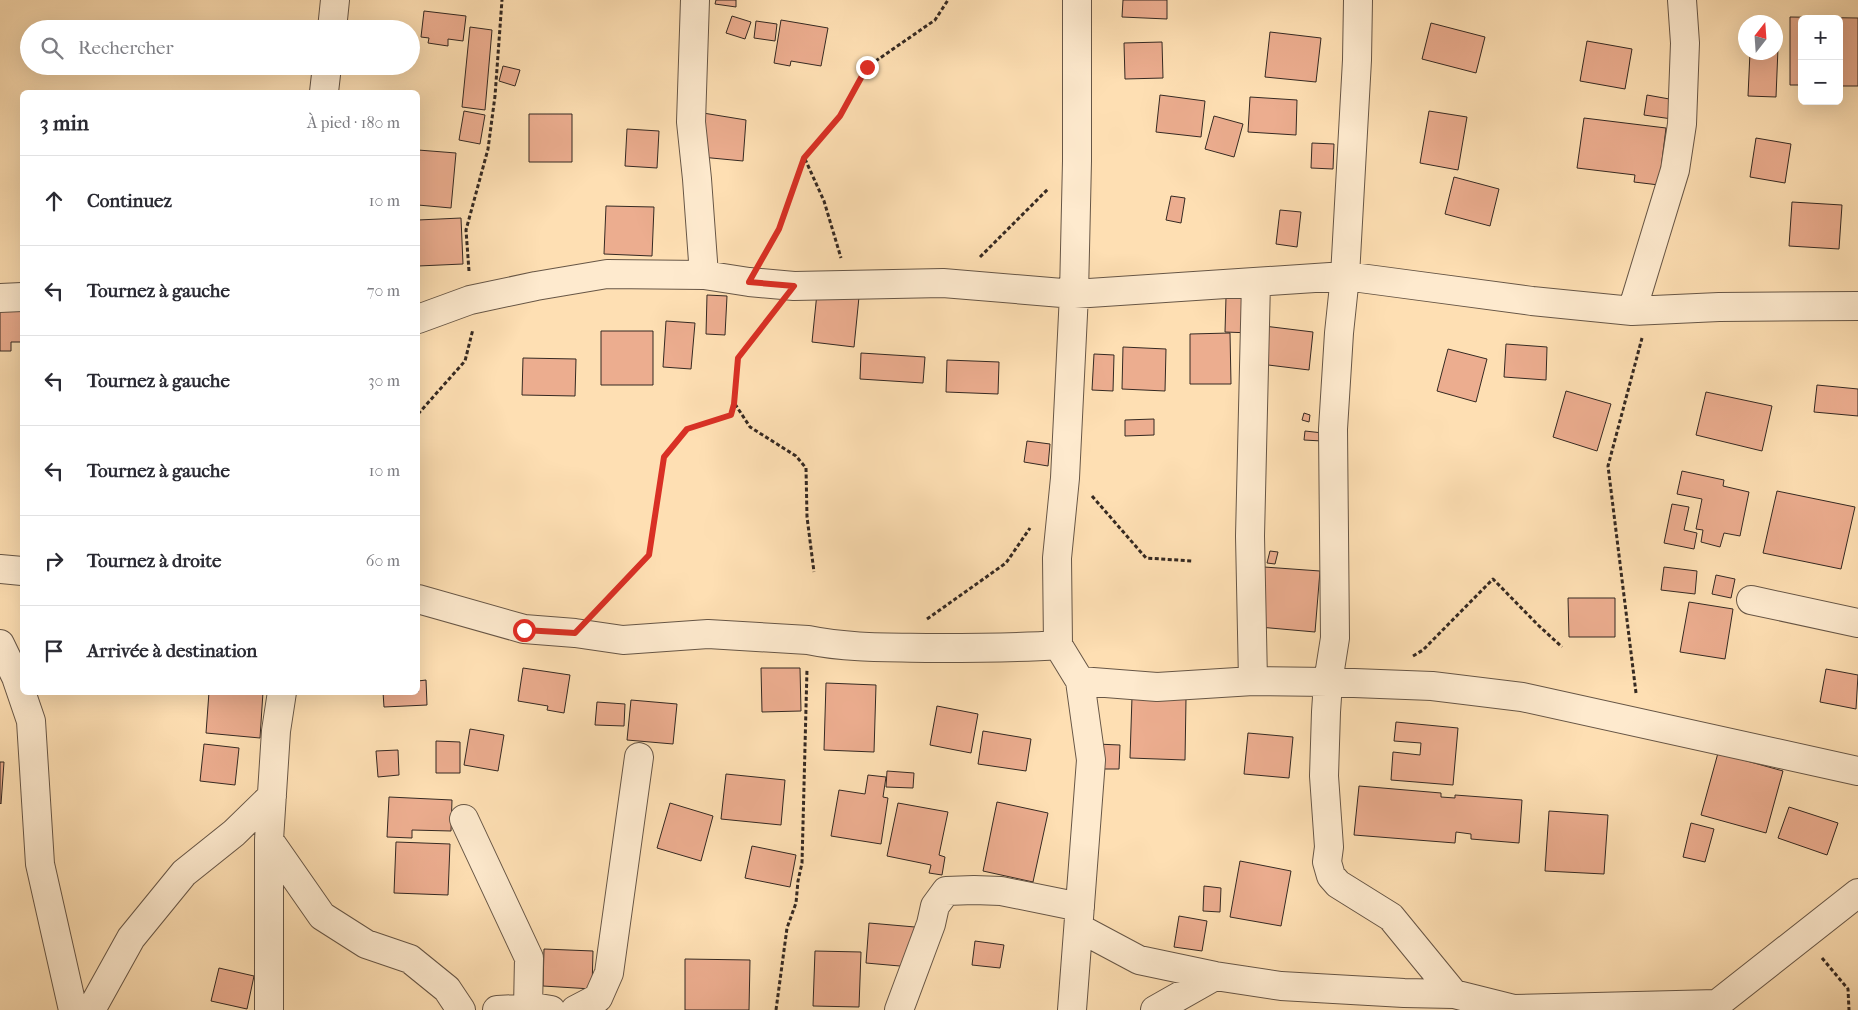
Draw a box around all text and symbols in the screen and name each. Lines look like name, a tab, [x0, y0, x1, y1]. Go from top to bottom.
north arrow	[1738, 15, 1783, 60]
map controls	[1798, 15, 1843, 105]
button: +	[1798, 15, 1843, 60]
search box	[20, 20, 420, 75]
icon: search	[38, 34, 66, 62]
text: Rechercher	[78, 37, 174, 59]
route end	[856, 56, 879, 79]
button: −	[1798, 60, 1843, 105]
text: 3 min	[40, 111, 89, 135]
text: À pied · 180 m	[307, 113, 400, 132]
icon: ahead	[40, 187, 68, 215]
text: Continuez	[87, 190, 172, 212]
text: 10 m	[369, 191, 400, 210]
icon: left	[40, 277, 68, 305]
text: Tournez à gauche	[87, 280, 230, 302]
text: 70 m	[367, 281, 400, 300]
icon: left	[40, 367, 68, 395]
text: Tournez à gauche	[87, 370, 230, 392]
text: 30 m	[368, 371, 400, 390]
icon: left	[40, 457, 68, 485]
text: Tournez à gauche	[87, 460, 230, 482]
text: 10 m	[369, 461, 400, 480]
icon: right	[40, 547, 68, 575]
text: Tournez à droite	[87, 550, 221, 572]
text: 60 m	[366, 551, 400, 570]
route start	[513, 619, 536, 642]
icon: arrive	[40, 637, 68, 665]
text: Arrivée à destination	[87, 640, 257, 662]

